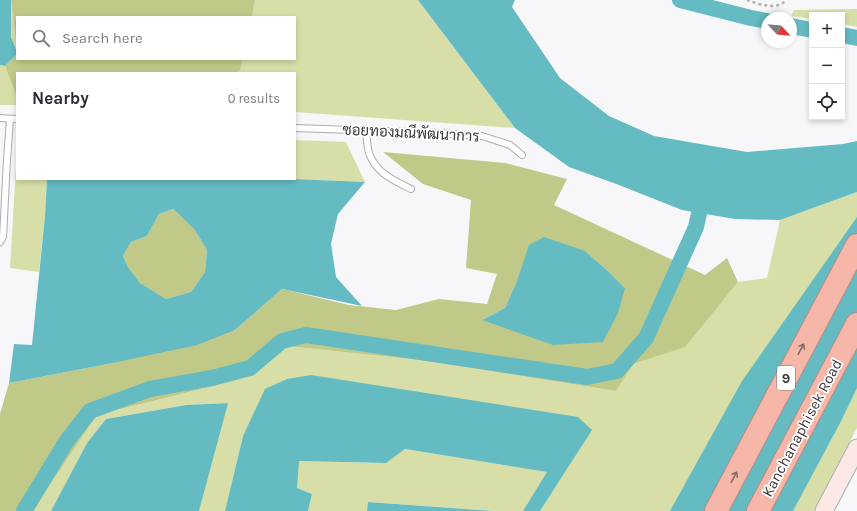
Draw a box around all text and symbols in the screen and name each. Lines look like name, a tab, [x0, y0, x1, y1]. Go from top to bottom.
north arrow	[761, 12, 797, 48]
map controls	[809, 12, 845, 120]
button: +	[809, 12, 845, 48]
search box	[16, 16, 296, 60]
icon: search	[30, 27, 52, 49]
text: Search here	[62, 29, 143, 47]
button: −	[809, 48, 845, 84]
button: locate	[809, 84, 845, 120]
text: Nearby	[32, 88, 89, 108]
text: 0 results	[228, 91, 280, 106]
street label: ซอยทองมณีพัฒนาการ	[342, 119, 480, 146]
one-way arrow	[798, 344, 806, 356]
street label: Kanchanaphisek Road	[758, 356, 846, 500]
road number: 9	[777, 366, 795, 390]
one-way arrow	[731, 471, 738, 483]

